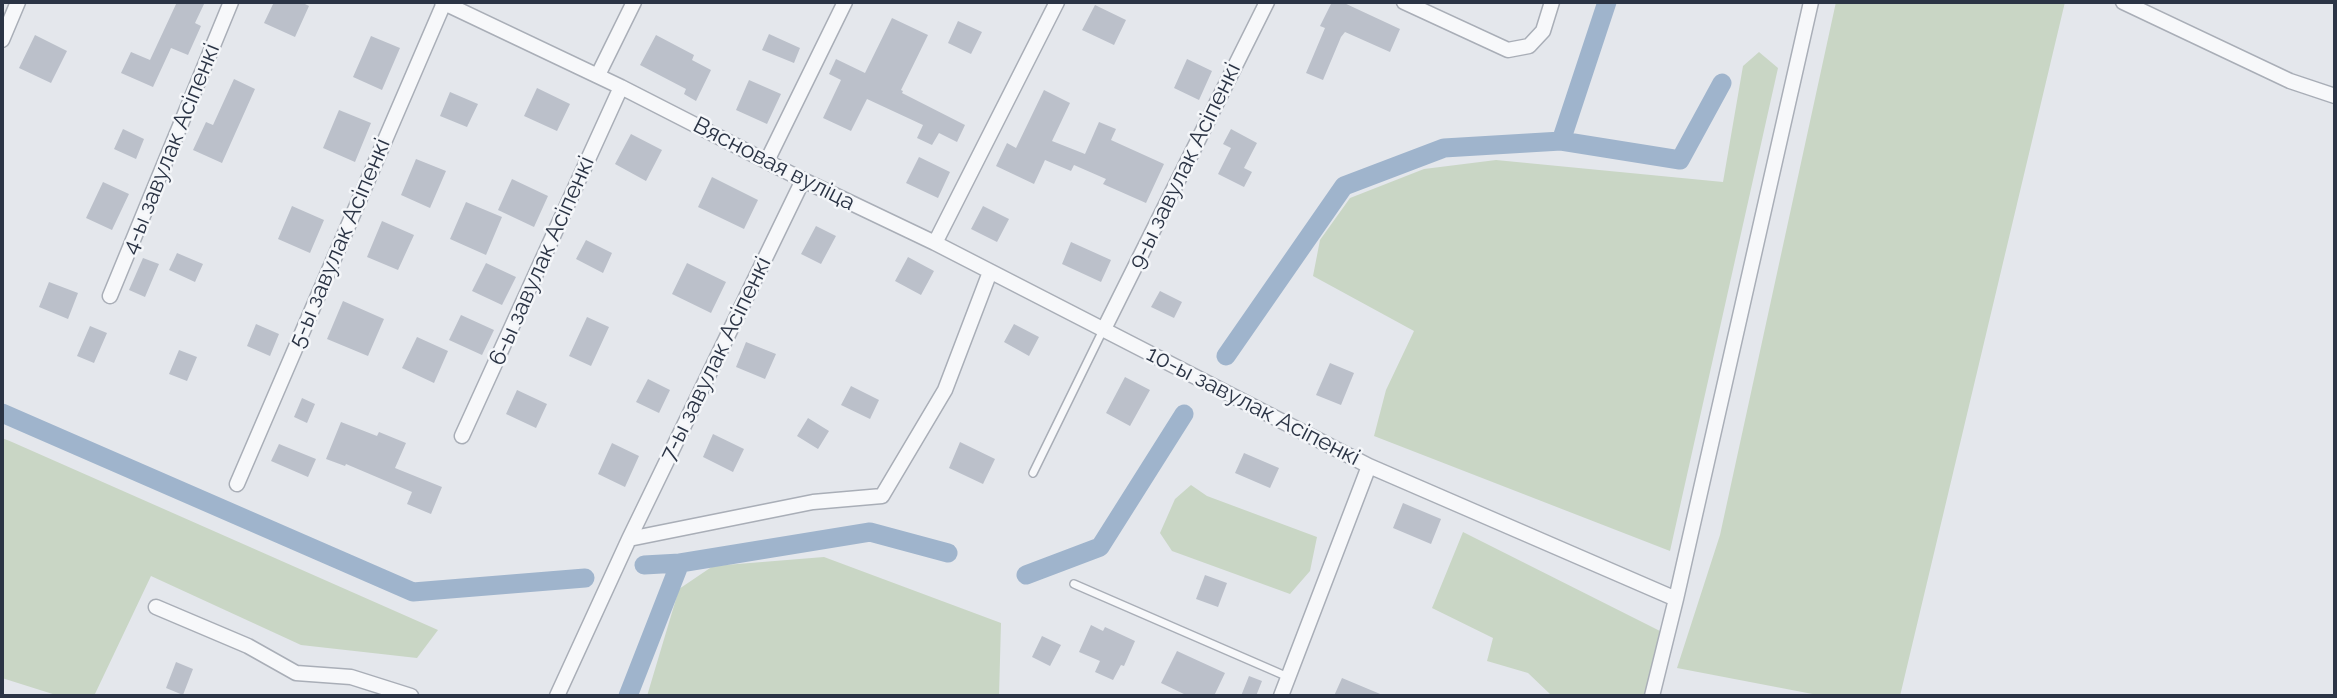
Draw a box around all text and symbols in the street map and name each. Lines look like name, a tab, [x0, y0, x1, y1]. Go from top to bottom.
street label: 4-ы завулак Асіпенкі	[116, 40, 226, 258]
street label: 9-ы завулак Асіпенкі	[1123, 58, 1247, 274]
street label: Вясновая вуліца	[688, 111, 860, 217]
street label: 5-ы завулак Асіпенкі	[283, 134, 397, 352]
street label: 6-ы завулак Асіпенкі	[483, 152, 601, 370]
street label: 7-ы завулак Асіпенкі	[655, 252, 777, 466]
street label: 10-ы завулак Асіпенкі	[1142, 340, 1364, 472]

